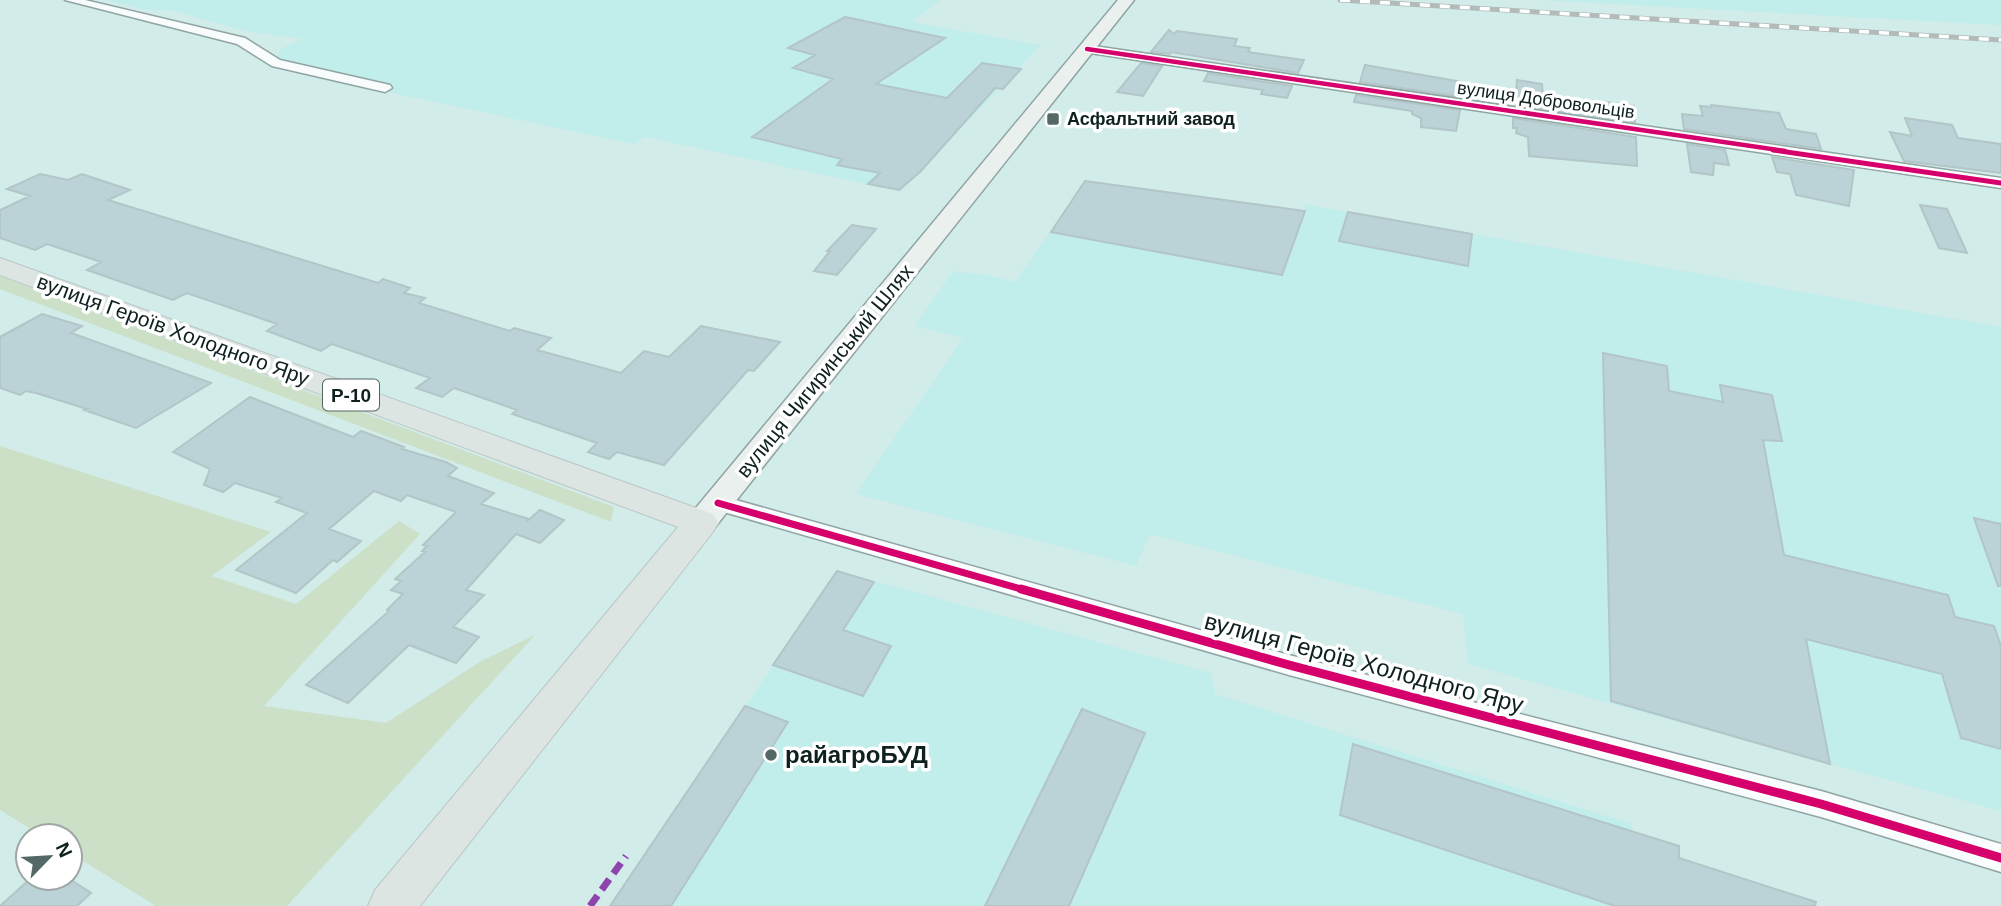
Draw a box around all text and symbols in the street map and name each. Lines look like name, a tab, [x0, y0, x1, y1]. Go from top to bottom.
street label: вулиця Добровольців	[1456, 78, 1636, 122]
place label: Асфальтний завод	[1067, 109, 1236, 129]
marker: Асфальтний завод	[1045, 111, 1061, 127]
street label: вулиця Чигиринський Шлях	[732, 259, 918, 482]
street label: вулиця Героїв Холодного Яру	[34, 270, 313, 390]
road number: Р-10	[323, 380, 379, 410]
street label: вулиця Героїв Холодного Яру	[1202, 607, 1526, 718]
place label: райагроБУД	[785, 741, 928, 768]
marker: райагроБУД	[763, 747, 779, 763]
north arrow	[14, 822, 84, 892]
text: N	[52, 839, 76, 861]

